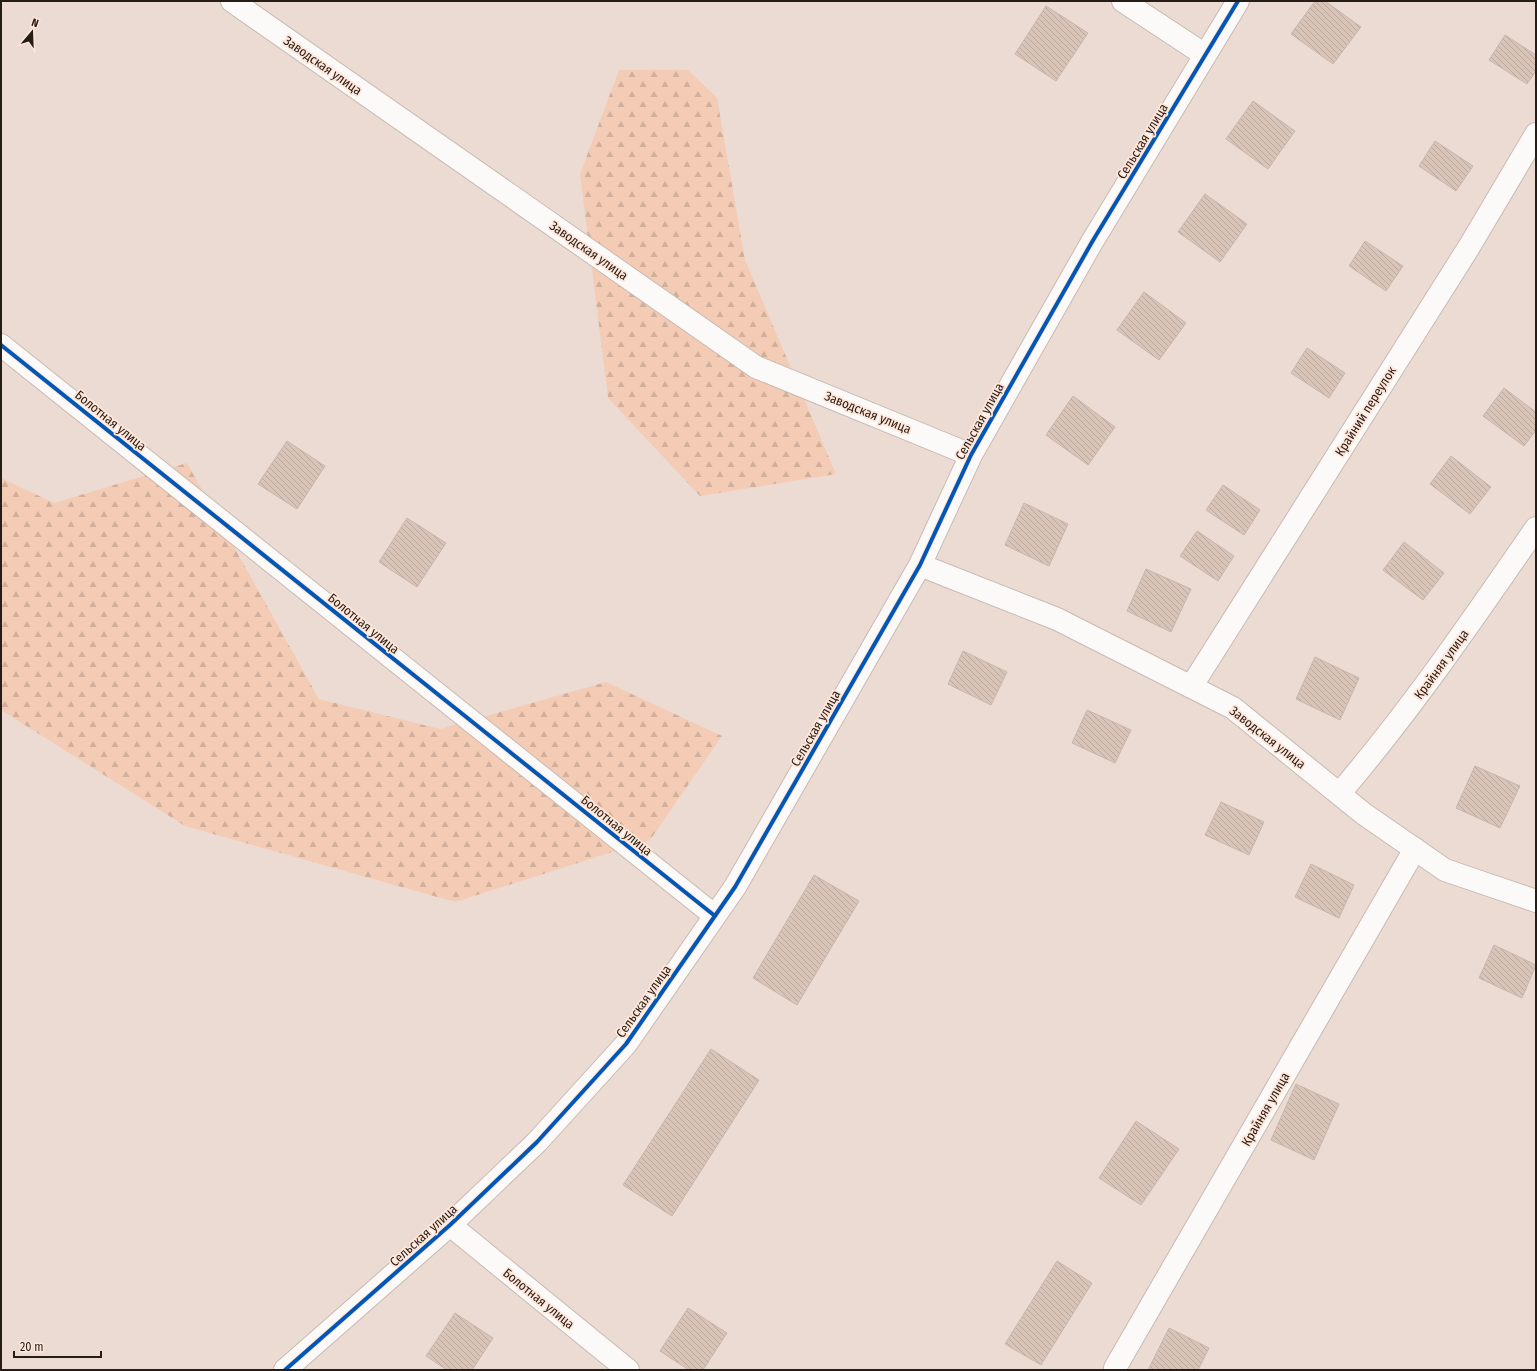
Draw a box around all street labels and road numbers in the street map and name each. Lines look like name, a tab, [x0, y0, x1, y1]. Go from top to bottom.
street label: Заводская улица	[281, 33, 365, 98]
street label: Сельская улица	[1114, 101, 1171, 182]
street label: Заводская улица	[547, 218, 631, 283]
street label: Крайний переулок	[1332, 364, 1399, 459]
street label: Сельская улица	[952, 380, 1007, 462]
street label: Болотная улица	[72, 387, 149, 454]
street label: Заводская улица	[822, 388, 913, 437]
street label: Болотная улица	[325, 590, 402, 657]
street label: Крайняя улица	[1411, 626, 1472, 702]
street label: Сельская улица	[788, 688, 843, 769]
street label: Заводская улица	[1227, 703, 1309, 772]
street label: Болотная улица	[578, 792, 655, 859]
street label: Сельская улица	[613, 962, 674, 1041]
street label: Крайняя улица	[1238, 1070, 1293, 1149]
street label: Сельская улица	[387, 1201, 460, 1269]
street label: Болотная улица	[500, 1265, 577, 1332]

